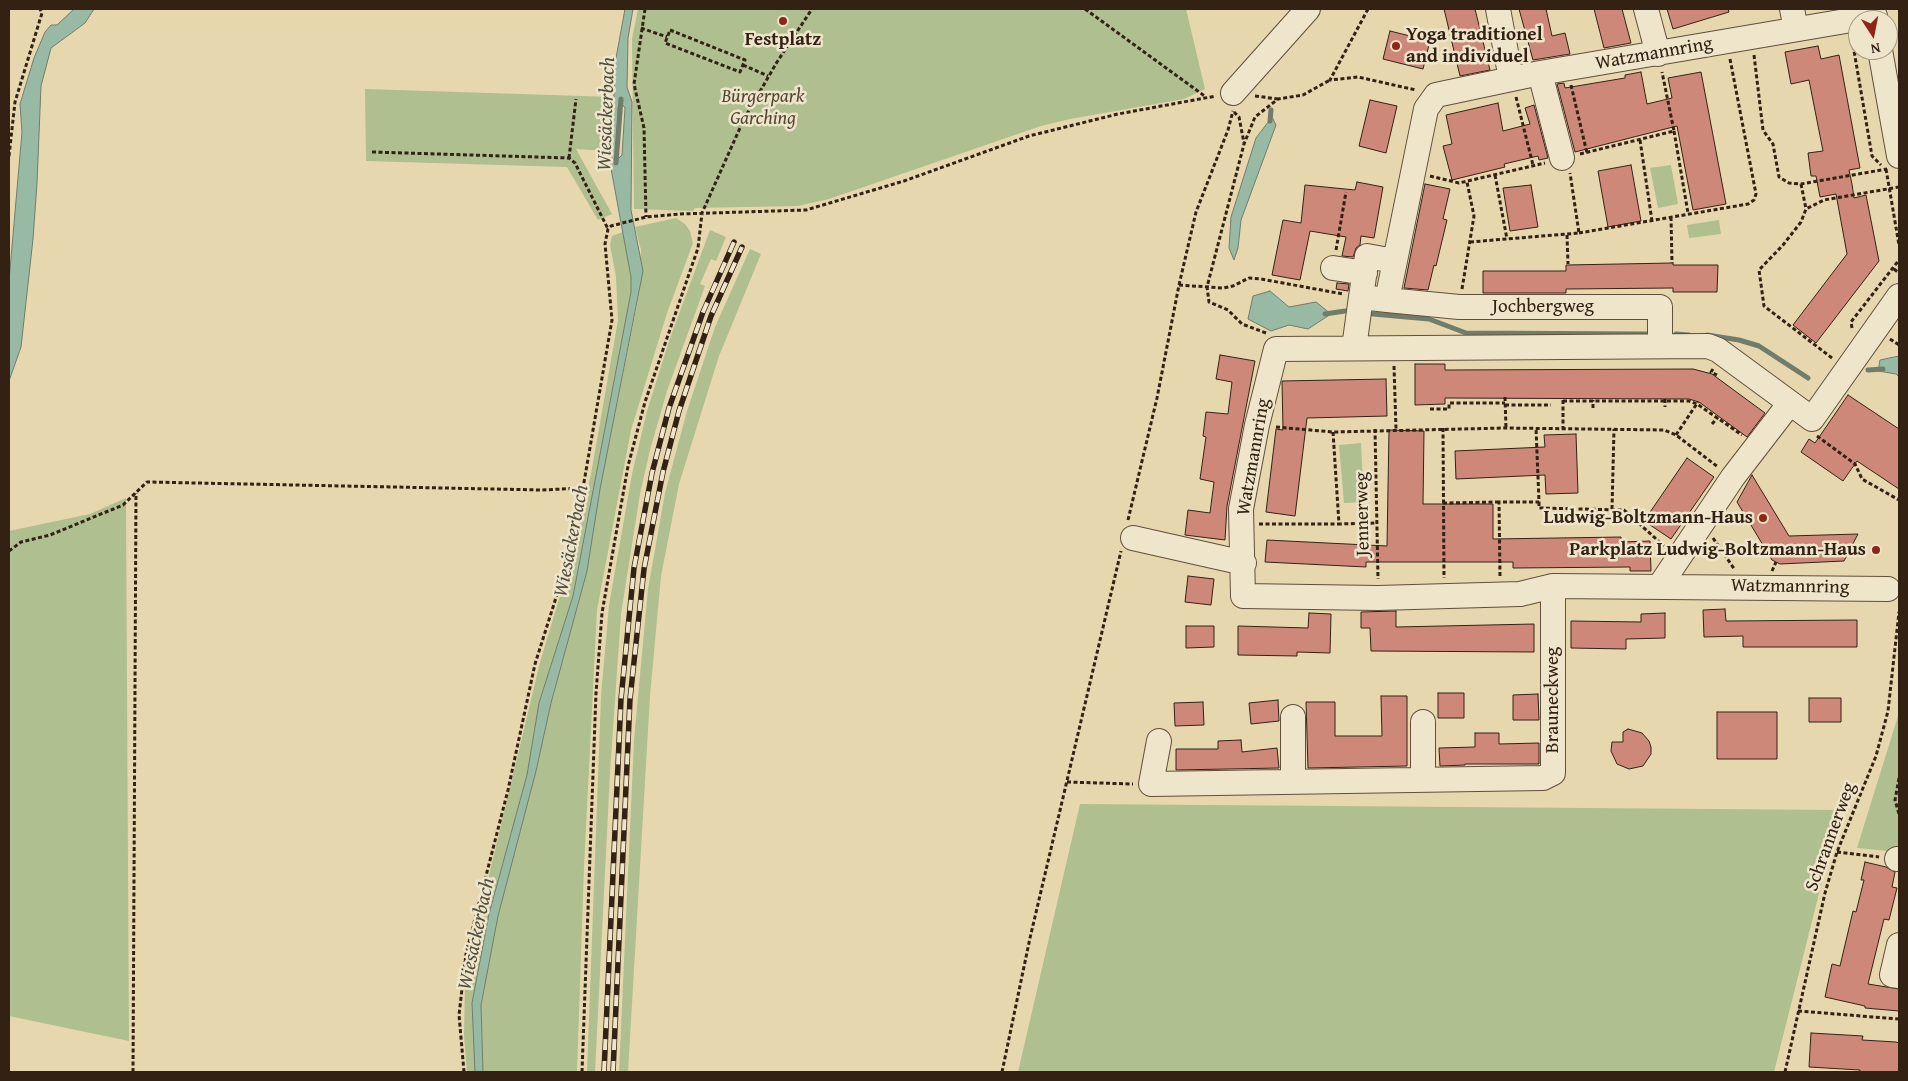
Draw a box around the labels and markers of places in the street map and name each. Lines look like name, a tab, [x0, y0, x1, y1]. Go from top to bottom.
marker: Festplatz	[777, 15, 789, 27]
place label: Yoga traditionel and individuel	[1406, 24, 1543, 68]
place label: Festplatz	[745, 29, 821, 51]
marker: Yoga traditionel and individuel	[1390, 40, 1402, 52]
place label: Ludwig-Boltzmann-Haus	[1544, 507, 1753, 529]
marker: Ludwig-Boltzmann-Haus	[1757, 512, 1769, 524]
place label: Parkplatz Ludwig-Boltzmann-Haus	[1569, 539, 1866, 561]
marker: Parkplatz Ludwig-Boltzmann-Haus	[1870, 544, 1882, 556]

